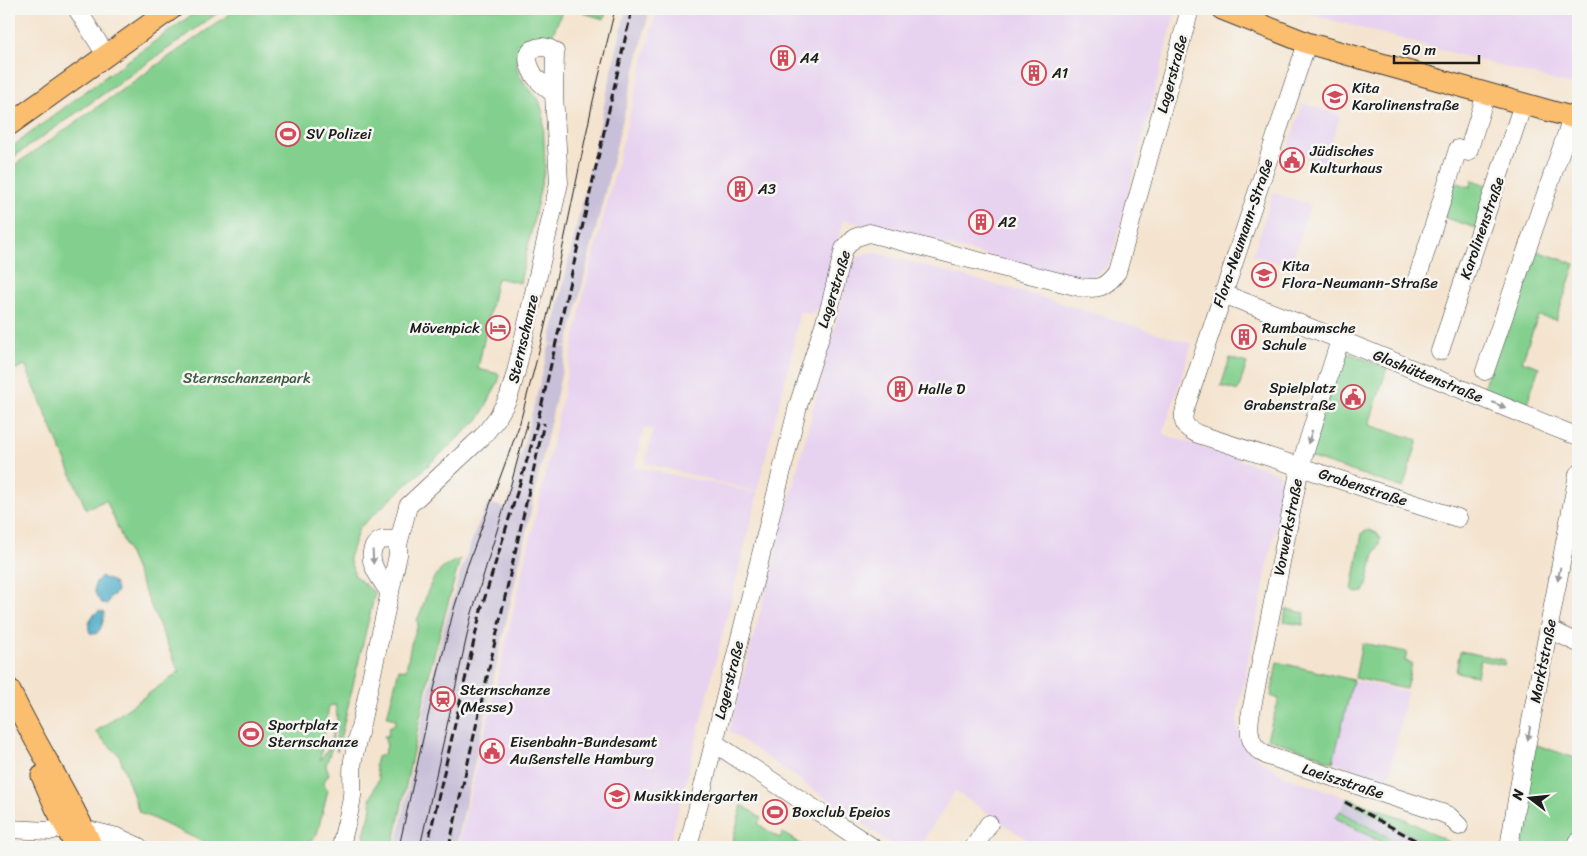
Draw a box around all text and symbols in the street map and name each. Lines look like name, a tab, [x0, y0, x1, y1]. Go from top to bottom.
street label: Lagerstraße	[1149, 32, 1195, 116]
scale bar	[1394, 32, 1480, 64]
text: 50 m	[1402, 37, 1437, 63]
building icon: A4	[770, 45, 796, 71]
place label: A4	[799, 45, 819, 71]
building icon: A1	[1021, 60, 1047, 86]
place label: A1	[1051, 60, 1068, 86]
place label: Kita Karolinenstraße	[1352, 75, 1459, 118]
school or university icon: Kita Karolinenstraße	[1322, 84, 1348, 110]
sports icon: SV Polizei	[275, 121, 301, 147]
place label: SV Polizei	[306, 121, 372, 147]
place label: Jüdisches Kulturhaus	[1309, 138, 1383, 181]
public building icon: Jüdisches Kulturhaus	[1279, 147, 1305, 173]
street label: Flora-Neumann-Straße	[1205, 155, 1281, 311]
street label: Karolinenstraße	[1452, 173, 1512, 283]
building icon: A3	[727, 176, 753, 202]
place label: A3	[757, 176, 776, 202]
building icon: A2	[968, 209, 994, 235]
place label: A2	[997, 209, 1017, 235]
street label: Lagerstraße	[810, 247, 858, 331]
place label: Kita Flora-Neumann-Straße	[1282, 253, 1438, 296]
school or university icon: Kita Flora-Neumann-Straße	[1251, 262, 1277, 288]
street label: Sternschanze	[500, 292, 546, 386]
place label: Mövenpick	[410, 315, 480, 341]
hotel icon: Mövenpick	[485, 315, 511, 341]
place label: Rumbaumsche Schule	[1262, 315, 1356, 358]
building icon: Rumbaumsche Schule	[1231, 324, 1257, 350]
street label: Glashüttenstraße	[1369, 342, 1487, 410]
park label: Sternschanzenpark	[183, 365, 311, 391]
place label: Spielplatz Grabenstraße	[1244, 375, 1337, 418]
building icon: Halle D	[887, 376, 913, 402]
place label: Halle D	[918, 376, 965, 402]
public building icon: Spielplatz Grabenstraße	[1340, 384, 1366, 410]
one-way arrow	[1492, 402, 1507, 410]
one-way arrow	[1305, 430, 1313, 445]
street label: Grabenstraße	[1315, 460, 1411, 514]
street label: Vorwerkstraße	[1266, 476, 1310, 578]
one-way arrow	[370, 550, 378, 566]
one-way arrow	[1555, 566, 1563, 582]
street label: Marktstraße	[1522, 616, 1564, 705]
street label: Lagerstraße	[707, 638, 751, 722]
place label: Sternschanze (Messe)	[460, 677, 550, 720]
station icon: Sternschanze (Messe)	[430, 686, 456, 712]
place label: Sportplatz Sternschanze	[268, 712, 358, 755]
sports icon: Sportplatz Sternschanze	[238, 721, 264, 747]
one-way arrow	[1525, 726, 1533, 741]
place label: Eisenbahn-Bundesamt Außenstelle Hamburg	[509, 729, 658, 772]
public building icon: Eisenbahn-Bundesamt Außenstelle Hamburg	[479, 738, 505, 764]
street label: Laeiszstraße	[1299, 756, 1388, 807]
north arrow	[1504, 774, 1554, 824]
school or university icon: Musikkindergarten	[604, 783, 630, 809]
place label: Musikkindergarten	[634, 783, 758, 809]
text: N	[1504, 786, 1531, 804]
sports icon: Boxclub Epeios	[762, 799, 788, 825]
place label: Boxclub Epeios	[792, 799, 891, 825]

